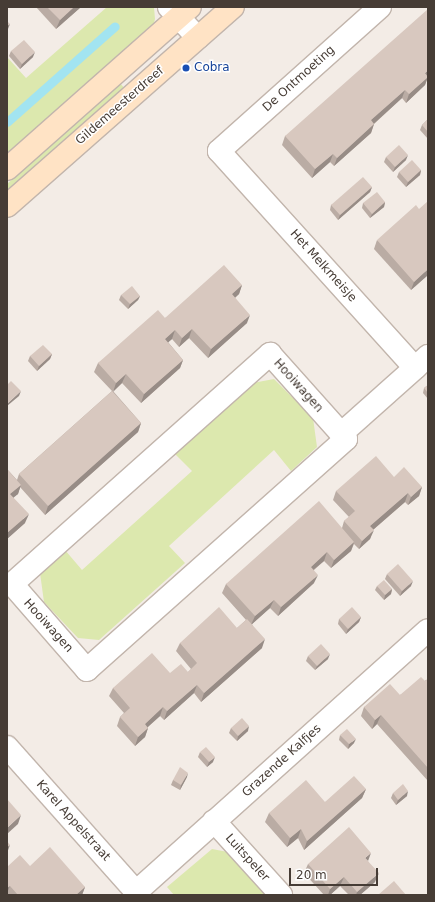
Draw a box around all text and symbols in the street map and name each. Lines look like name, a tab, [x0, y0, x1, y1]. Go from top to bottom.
street label: De Ontmoeting	[260, 43, 338, 115]
place label: Cobra	[194, 61, 230, 75]
marker: Cobra	[181, 63, 191, 73]
street label: Gildemeesterdreef	[73, 64, 167, 148]
street label: Het Melkmeisje	[287, 227, 359, 305]
street label: Hooiwagen	[270, 356, 326, 416]
street label: Hooiwagen	[20, 596, 76, 656]
street label: Grazende Kalfjes	[240, 722, 324, 800]
street label: Karel Appelstraat	[33, 778, 113, 864]
street label: Luitspeler	[222, 831, 272, 885]
scale bar	[291, 860, 380, 886]
text: 20 m	[296, 868, 327, 882]

